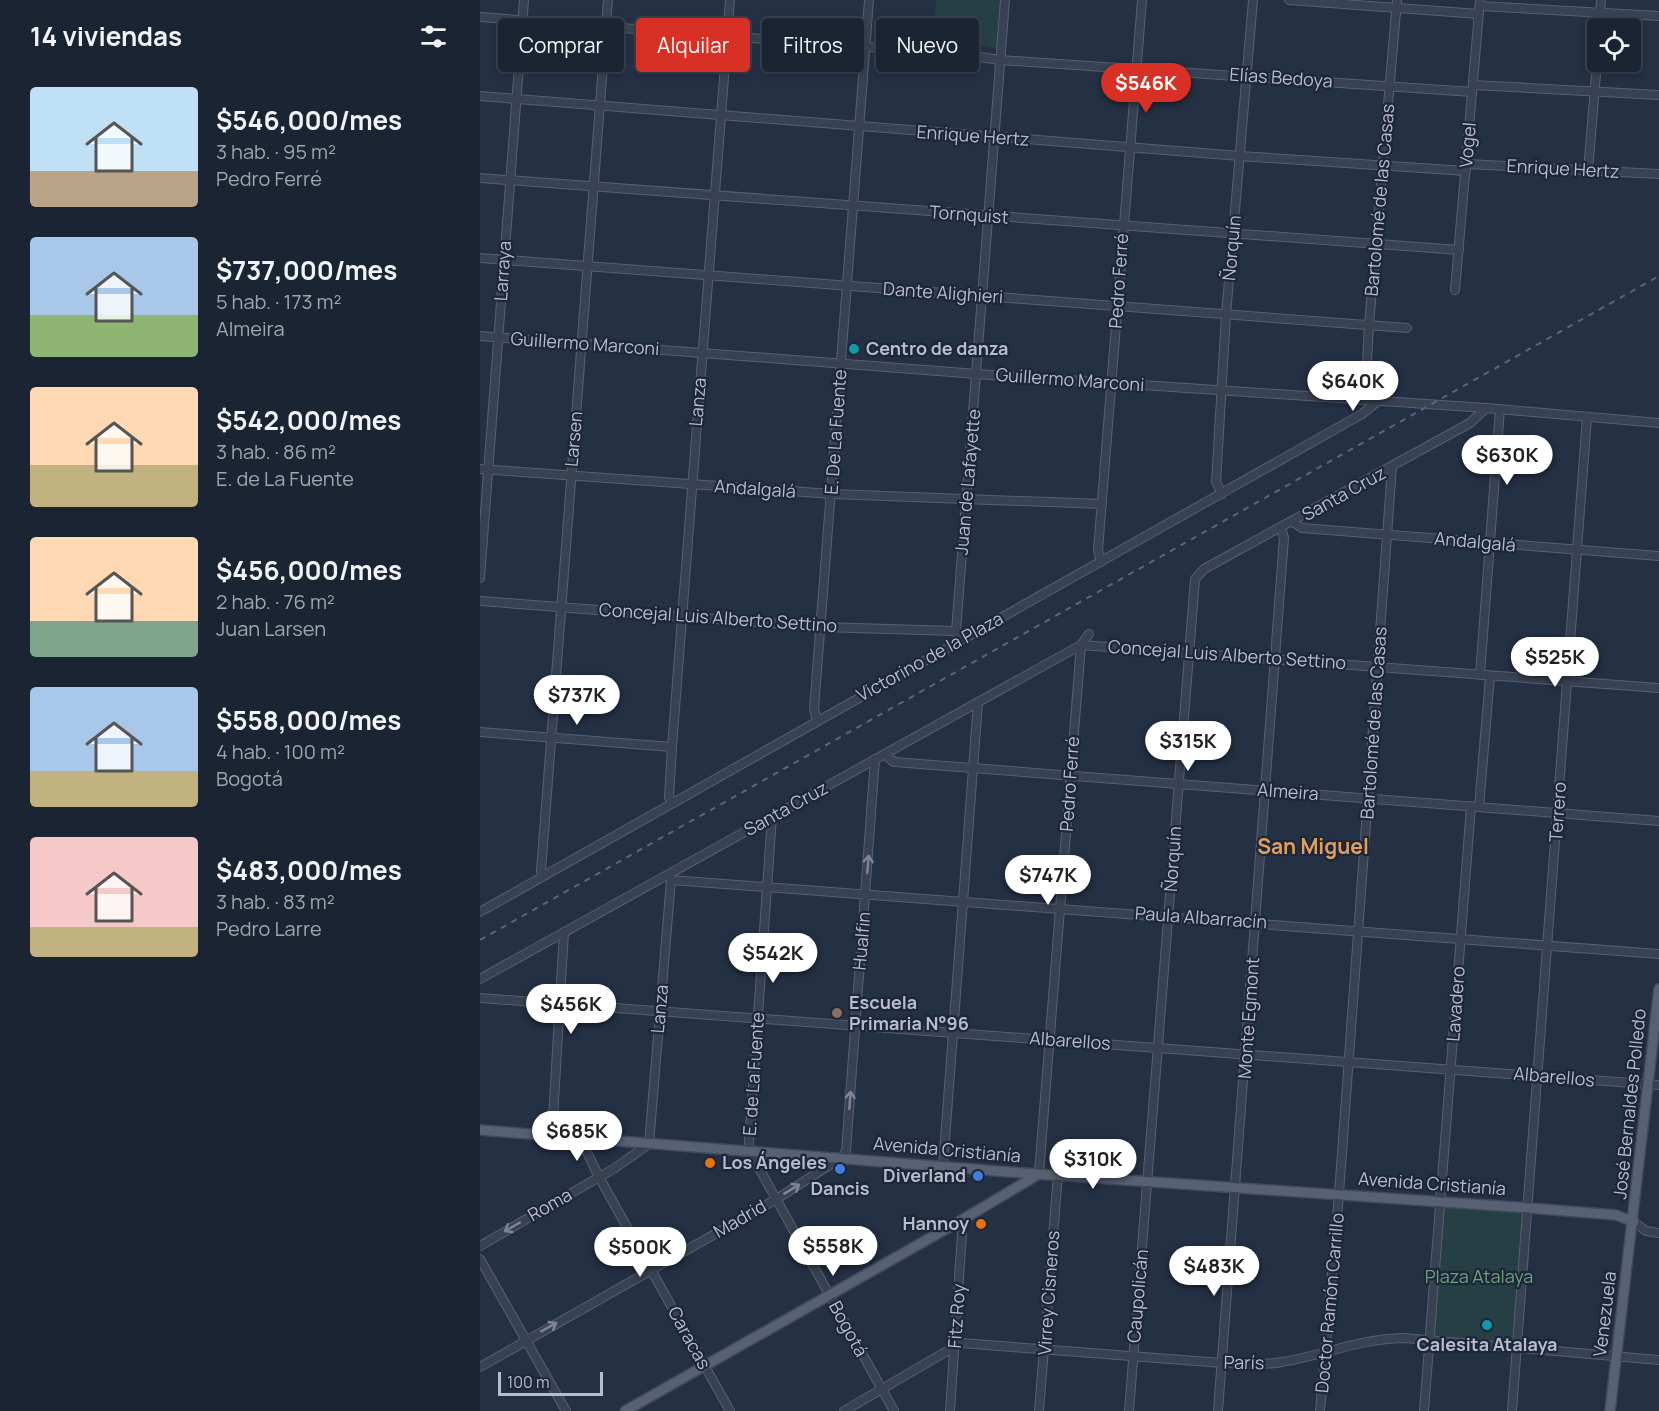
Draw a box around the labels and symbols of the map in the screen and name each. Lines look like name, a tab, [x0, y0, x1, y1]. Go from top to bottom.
street label: Elías Bedoya	[1229, 61, 1333, 93]
pin: $546K	[1104, 63, 1188, 114]
street label: Bartolomé de las Casas	[1359, 103, 1399, 297]
street label: Enrique Hertz	[916, 119, 1030, 151]
street label: Vogel	[1453, 121, 1481, 169]
street label: Enrique Hertz	[1506, 153, 1620, 183]
street label: Tornquist	[929, 199, 1009, 229]
street label: Ñorquín	[1216, 214, 1246, 282]
street label: Pedro Ferré	[1103, 233, 1133, 329]
street label: Larraya	[488, 240, 516, 302]
street label: Dante Alighieri	[882, 276, 1004, 308]
street label: Guillermo Marconi	[510, 326, 660, 360]
place label: Centro de danza	[866, 336, 1008, 360]
marker: Centro de danza	[847, 342, 861, 356]
pin: $640K	[1311, 361, 1395, 412]
street label: Guillermo Marconi	[995, 362, 1145, 396]
street label: E. De La Fuente	[819, 368, 851, 495]
street label: Lanza	[683, 377, 711, 427]
street label: Juan de Lafayette	[949, 408, 985, 556]
street label: Larsen	[559, 410, 587, 468]
pin: $630K	[1465, 435, 1549, 486]
street label: Santa Cruz	[1297, 460, 1390, 526]
street label: Andalgalá	[713, 473, 797, 503]
street label: Andalgalá	[1433, 525, 1517, 557]
street label: Concejal Luis Alberto Settino	[598, 597, 838, 637]
street label: Victorino de la Plaza	[852, 606, 1007, 706]
street label: Bartolomé de las Casas	[1354, 626, 1392, 820]
street label: Concejal Luis Alberto Settino	[1107, 634, 1347, 674]
pin: $525K	[1513, 637, 1597, 688]
pin: $737K	[535, 675, 619, 726]
pin: $315K	[1146, 721, 1230, 772]
street label: Pedro Ferré	[1054, 736, 1084, 832]
street label: Santa Cruz	[739, 775, 832, 841]
street label: Almeira	[1256, 777, 1320, 805]
street label: Terrero	[1543, 781, 1571, 843]
street label: Ñorquín	[1158, 825, 1186, 893]
district label: San Miguel	[1257, 832, 1369, 860]
one-way arrow	[863, 854, 874, 874]
pin: $747K	[1006, 855, 1090, 906]
street label: Paula Albarracín	[1134, 900, 1268, 934]
street label: Hualfin	[846, 911, 876, 971]
pin: $542K	[731, 933, 815, 984]
street label: Monte Egmont	[1232, 956, 1264, 1080]
street label: Lavadero	[1440, 965, 1470, 1042]
pin: $456K	[529, 984, 613, 1035]
street label: Lanza	[645, 984, 673, 1034]
place label: Escuela Primaria N°96	[849, 990, 969, 1035]
marker: Escuela Primaria N°96	[830, 1006, 844, 1020]
street label: José Bernaldes Polledo	[1607, 1007, 1651, 1200]
street label: E. de La Fuente	[737, 1011, 769, 1137]
street label: Albarellos	[1029, 1025, 1112, 1055]
street label: Albarellos	[1512, 1060, 1596, 1092]
one-way arrow	[844, 1091, 855, 1110]
pin: $685K	[535, 1111, 619, 1162]
street label: Avenida Cristianía	[872, 1131, 1022, 1167]
pin: $310K	[1051, 1139, 1135, 1190]
place label: Los Ángeles	[722, 1150, 827, 1174]
marker: Los Ángeles	[703, 1156, 717, 1170]
marker: Dancis	[833, 1162, 847, 1176]
place label: Diverland	[883, 1163, 966, 1187]
street label: Avenida Cristianía	[1357, 1166, 1507, 1200]
marker: Diverland	[971, 1169, 985, 1183]
place label: Dancis	[811, 1176, 870, 1200]
street label: Roma	[523, 1182, 576, 1226]
one-way arrow	[783, 1183, 800, 1195]
street label: Madrid	[709, 1193, 770, 1243]
place label: Hannoy	[902, 1211, 969, 1235]
street label: Doctor Ramón Carrillo	[1309, 1212, 1349, 1394]
marker: Hannoy	[974, 1217, 988, 1231]
one-way arrow	[504, 1222, 521, 1234]
pin: $558K	[791, 1226, 875, 1277]
pin: $500K	[598, 1227, 682, 1278]
street label: Virrey Cisneros	[1032, 1230, 1064, 1356]
pin: $483K	[1172, 1246, 1256, 1297]
street label: Caupolicán	[1121, 1248, 1153, 1344]
park label: Plaza Atalaya	[1425, 1264, 1533, 1288]
street label: Venezuela	[1587, 1270, 1621, 1358]
street label: Fitz Roy	[942, 1282, 970, 1349]
street label: Bogotá	[824, 1296, 874, 1361]
street label: Caracas	[663, 1302, 717, 1373]
marker: Calesita Atalaya	[1480, 1318, 1494, 1332]
one-way arrow	[540, 1321, 557, 1333]
place label: Calesita Atalaya	[1417, 1332, 1557, 1356]
street label: París	[1224, 1350, 1265, 1374]
scale bar	[498, 1369, 603, 1396]

